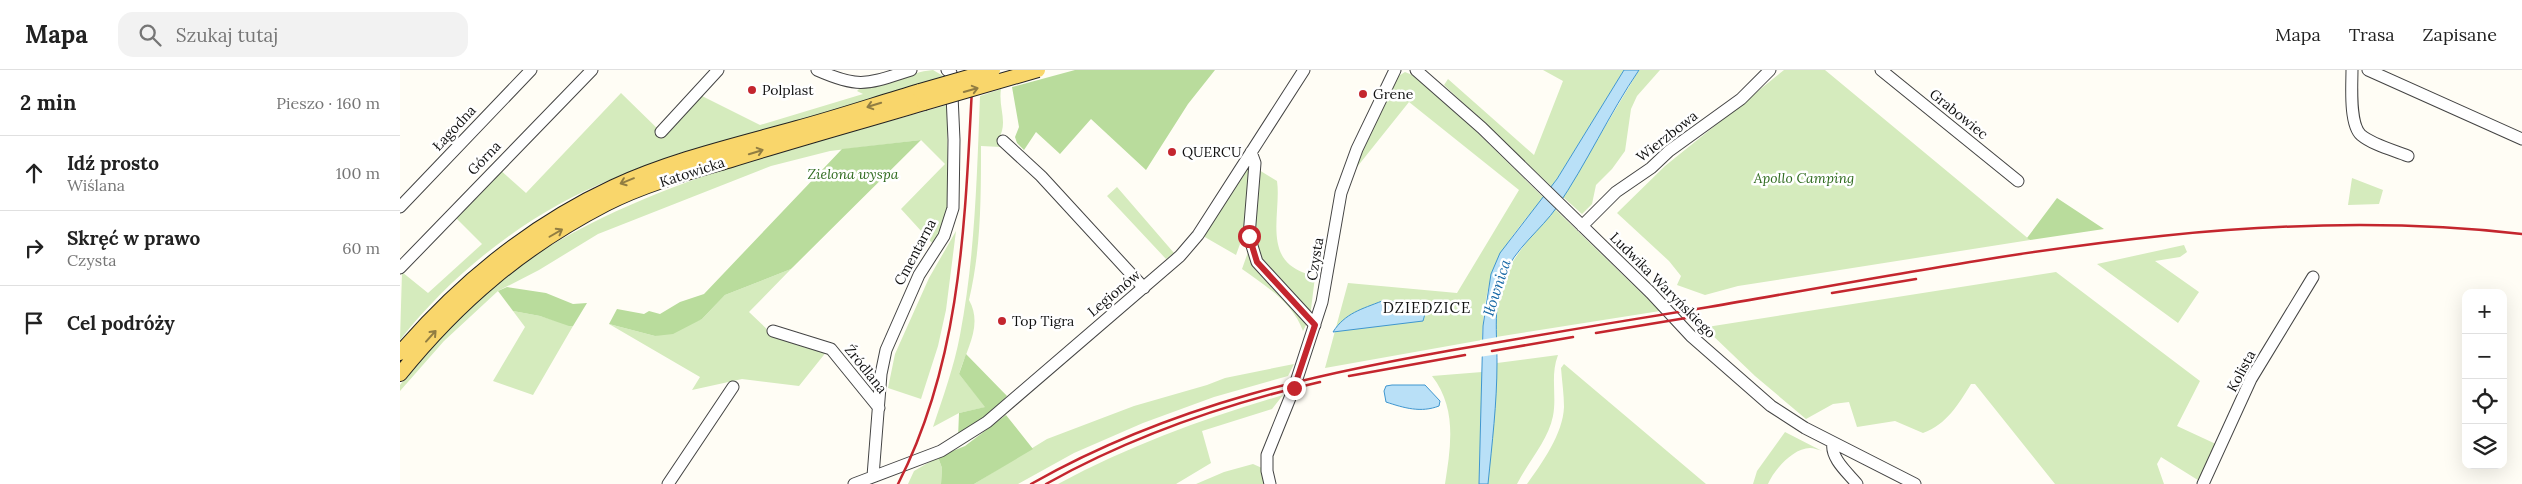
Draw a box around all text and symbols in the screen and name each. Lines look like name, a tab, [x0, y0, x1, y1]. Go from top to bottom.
search box	[118, 12, 468, 57]
text: Mapa	[25, 19, 88, 50]
icon: search	[136, 21, 164, 49]
text: Szukaj tutaj	[176, 23, 278, 47]
text: Mapa	[2275, 23, 2321, 46]
text: Trasa	[2349, 23, 2395, 46]
text: Zapisane	[2423, 23, 2497, 46]
place label: Polplast	[762, 81, 814, 99]
marker: Polplast	[746, 84, 758, 96]
one-way arrow	[963, 84, 979, 94]
place label: Grene	[1373, 85, 1414, 103]
street label: Grabowiec	[1926, 85, 1992, 143]
marker: Grene	[1357, 88, 1369, 100]
text: 2 min	[20, 89, 76, 116]
text: Pieszo · 160 m	[276, 93, 380, 113]
one-way arrow	[866, 101, 882, 111]
street label: Łagodna	[428, 102, 480, 154]
street label: Wierzbowa	[1633, 106, 1701, 166]
street label: Górna	[463, 137, 505, 179]
place label: QUERCU	[1182, 143, 1242, 161]
marker: QUERCU	[1166, 146, 1178, 158]
one-way arrow	[748, 147, 764, 157]
text: Idź prosto	[67, 151, 159, 175]
street label: Katowicka	[657, 153, 727, 191]
icon: ahead	[20, 159, 48, 187]
text: 100 m	[336, 163, 380, 183]
park label: Zielona wyspa	[808, 165, 899, 183]
park label: Apollo Camping	[1753, 169, 1854, 187]
text: Wiślana	[67, 175, 125, 195]
one-way arrow	[620, 177, 635, 187]
street label: Cmentarna	[890, 216, 940, 288]
route start	[1238, 225, 1261, 248]
text: Skręć w prawo	[67, 226, 200, 250]
one-way arrow	[548, 227, 562, 237]
street label: Ludwika Waryńskiego	[1606, 228, 1720, 342]
icon: right	[20, 234, 48, 262]
street label: Czysta	[1303, 236, 1327, 282]
text: 60 m	[342, 238, 380, 258]
text: Czysta	[67, 250, 117, 270]
water label: Iłownica	[1478, 256, 1515, 319]
street label: Legionów	[1084, 265, 1145, 320]
map controls	[2462, 289, 2507, 469]
button: +	[2462, 289, 2507, 334]
district label: DZIEDZICE	[1383, 298, 1471, 317]
icon: arrive	[20, 309, 48, 337]
text: Cel podróży	[67, 311, 175, 335]
place label: Top Tigra	[1012, 312, 1074, 330]
marker: Top Tigra	[996, 315, 1008, 327]
one-way arrow	[425, 330, 437, 343]
button: −	[2462, 334, 2507, 379]
street label: Źródlana	[841, 341, 891, 397]
street label: Kolista	[2223, 347, 2259, 395]
route end	[1283, 377, 1306, 400]
button: locate	[2462, 379, 2507, 424]
button: layers	[2462, 424, 2507, 469]

